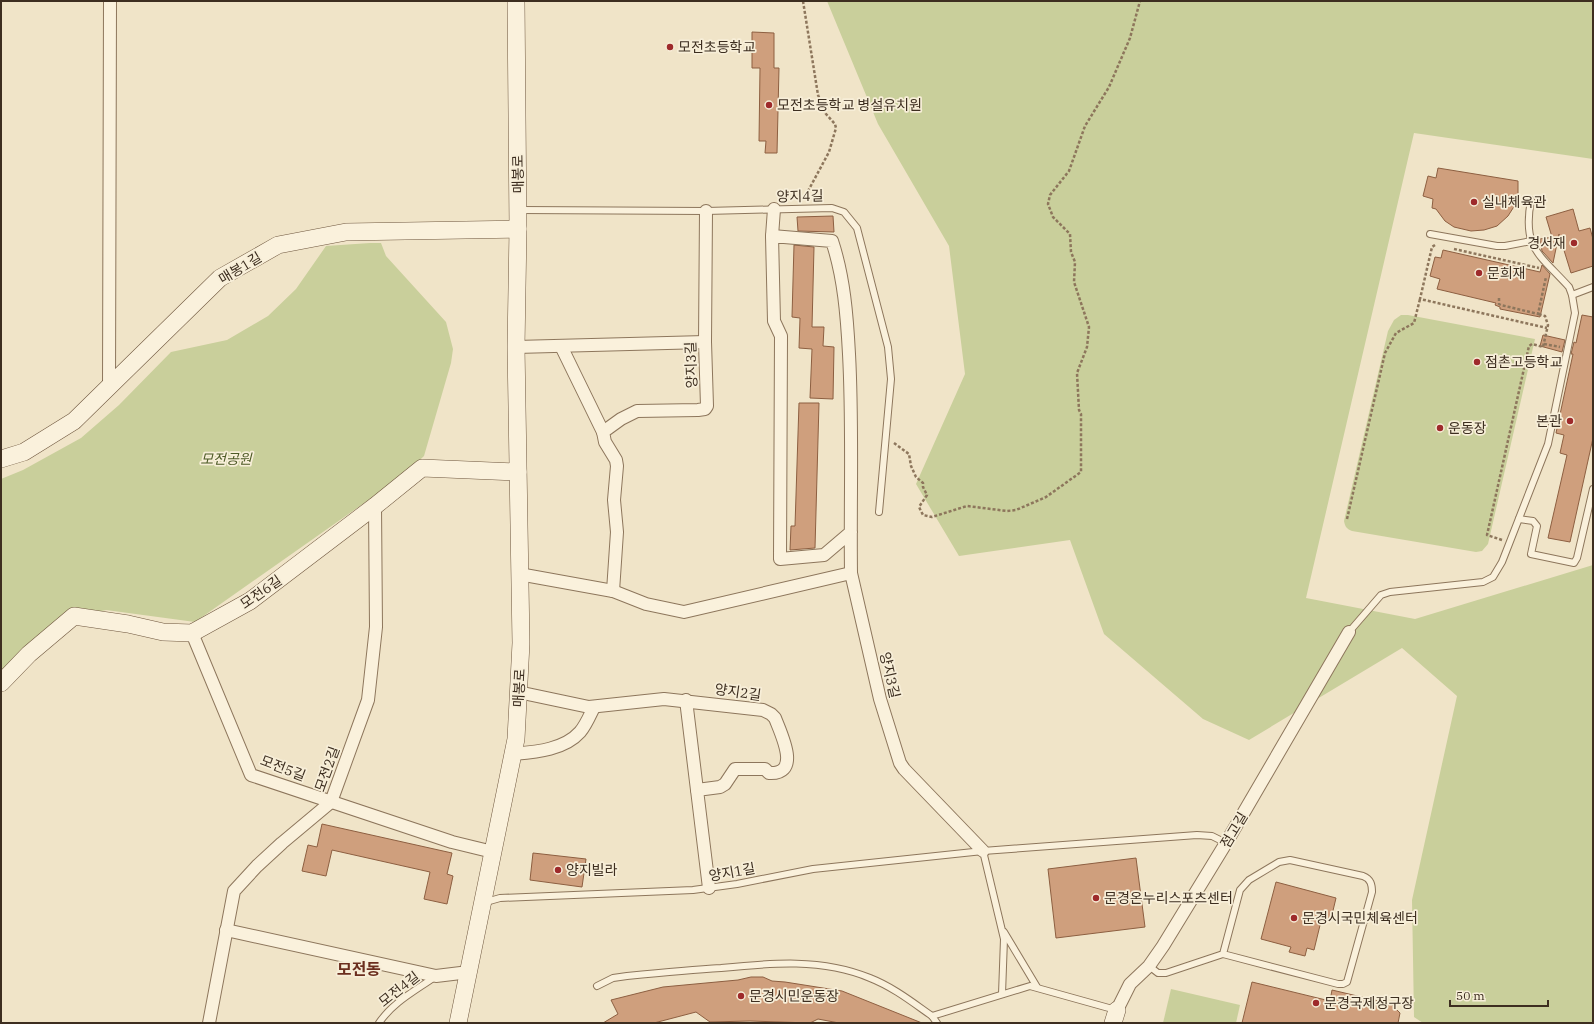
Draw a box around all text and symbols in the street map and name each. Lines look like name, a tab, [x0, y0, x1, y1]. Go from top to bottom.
place label: 모전초등학교	[678, 38, 755, 56]
marker: 모전초등학교	[665, 42, 675, 52]
place label: 모전초등학교 병설유치원	[777, 96, 922, 114]
marker: 모전초등학교 병설유치원	[764, 100, 774, 110]
street label: 매봉로	[509, 154, 527, 193]
street label: 양지4길	[776, 187, 824, 205]
place label: 실내체육관	[1482, 193, 1547, 211]
marker: 실내체육관	[1469, 197, 1479, 207]
place label: 경서재	[1527, 234, 1566, 252]
marker: 경서재	[1569, 238, 1579, 248]
street label: 매봉1길	[215, 248, 265, 288]
place label: 문희재	[1487, 264, 1526, 282]
marker: 문희재	[1474, 268, 1484, 278]
street label: 양지3길	[681, 341, 701, 389]
place label: 점촌고등학교	[1485, 353, 1562, 371]
marker: 점촌고등학교	[1472, 357, 1482, 367]
place label: 본관	[1536, 412, 1562, 430]
marker: 본관	[1565, 416, 1575, 426]
place label: 운동장	[1448, 419, 1487, 437]
marker: 운동장	[1435, 423, 1445, 433]
park label: 모전공원	[200, 450, 253, 468]
street label: 모전6길	[237, 571, 285, 613]
street label: 양지3길	[876, 650, 904, 700]
street label: 매봉로	[509, 668, 529, 708]
street label: 양지2길	[713, 680, 763, 704]
street label: 모전2길	[310, 744, 344, 794]
street label: 모전5길	[258, 751, 308, 785]
street label: 점고길	[1216, 809, 1252, 851]
street label: 양지1길	[707, 859, 757, 885]
place label: 양지빌라	[566, 861, 618, 879]
marker: 양지빌라	[553, 865, 563, 875]
place label: 문경온누리스포츠센터	[1104, 889, 1233, 907]
marker: 문경온누리스포츠센터	[1091, 893, 1101, 903]
place label: 문경시국민체육센터	[1302, 909, 1418, 927]
marker: 문경시국민체육센터	[1289, 913, 1299, 923]
district label: 모전동	[337, 959, 381, 979]
street label: 모전4길	[375, 967, 423, 1011]
scale bar	[1450, 982, 1548, 1008]
place label: 문경시민운동장	[749, 987, 839, 1005]
text: 50 m	[1456, 988, 1485, 1003]
marker: 문경시민운동장	[736, 991, 746, 1001]
place label: 문경국제정구장	[1324, 994, 1414, 1012]
marker: 문경국제정구장	[1311, 998, 1321, 1008]

